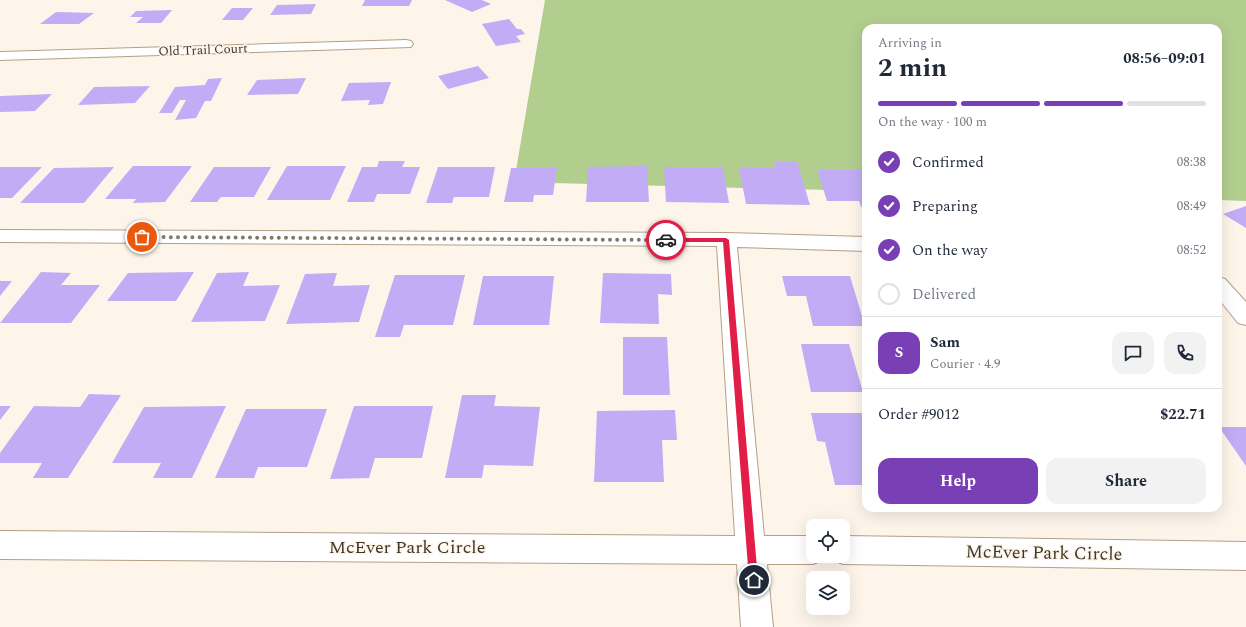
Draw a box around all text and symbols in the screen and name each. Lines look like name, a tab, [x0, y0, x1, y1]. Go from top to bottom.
text: Arriving in	[878, 33, 942, 53]
street label: Old Trail Court	[158, 38, 248, 62]
text: 08:56–09:01	[1123, 47, 1206, 70]
text: 2 min	[878, 48, 947, 88]
text: On the way · 100 m	[878, 112, 987, 132]
icon: check	[878, 151, 900, 173]
text: Confirmed	[912, 151, 984, 174]
text: 08:38	[1177, 152, 1206, 172]
icon: check	[878, 195, 900, 217]
text: Preparing	[912, 195, 978, 218]
text: 08:49	[1177, 196, 1206, 216]
pin	[125, 220, 159, 254]
courier	[646, 220, 686, 260]
icon: bag	[131, 226, 153, 248]
icon: car	[655, 229, 677, 251]
icon: check	[878, 239, 900, 261]
text: On the way	[912, 239, 987, 262]
text: 08:52	[1177, 240, 1206, 260]
text: Delivered	[912, 283, 976, 306]
text: Sam	[930, 331, 960, 354]
button: chat	[1112, 332, 1154, 374]
button: phone	[1164, 332, 1206, 374]
text: S	[895, 341, 903, 364]
text: Courier · 4.9	[930, 354, 1000, 374]
text: Order #9012	[878, 403, 959, 426]
text: $22.71	[1160, 403, 1206, 426]
button: Help	[878, 458, 1038, 504]
button: Share	[1046, 458, 1206, 504]
map controls	[806, 519, 850, 615]
button: locate	[806, 519, 850, 563]
street label: McEver Park Circle	[329, 534, 485, 561]
street label: McEver Park Circle	[965, 538, 1123, 568]
pin	[737, 563, 771, 597]
icon: home	[743, 569, 765, 591]
button: layers	[806, 571, 850, 615]

